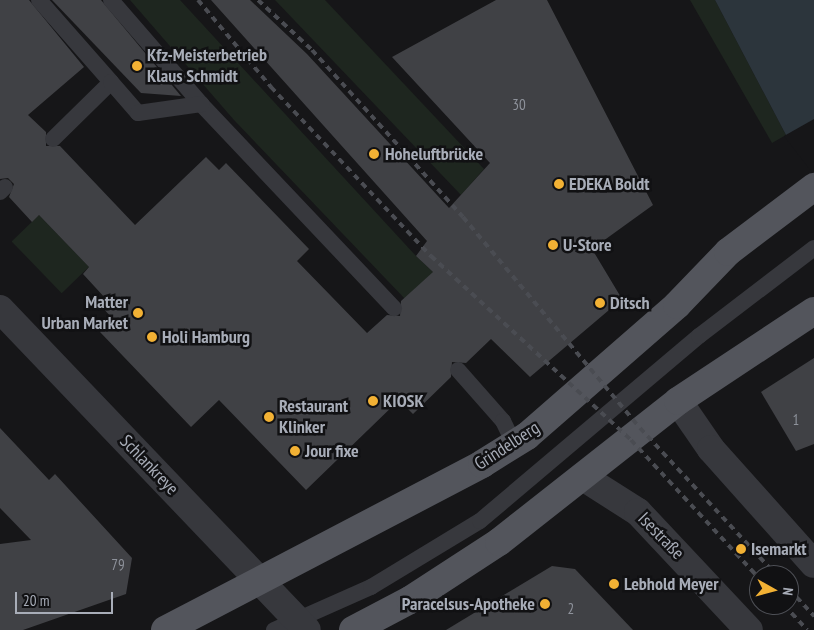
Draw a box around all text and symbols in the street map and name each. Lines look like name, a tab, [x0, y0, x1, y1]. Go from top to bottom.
place label: Kfz-Meisterbetrieb Klaus Schmidt	[147, 45, 267, 88]
marker: Kfz-Meisterbetrieb Klaus Schmidt	[131, 60, 143, 72]
house number: 30	[512, 96, 526, 114]
place label: Hoheluftbrücke	[385, 143, 483, 165]
marker: Hoheluftbrücke	[367, 147, 381, 161]
place label: EDEKA Boldt	[569, 173, 650, 195]
marker: EDEKA Boldt	[553, 178, 565, 190]
place label: U-Store	[563, 234, 612, 256]
marker: U-Store	[547, 239, 559, 251]
place label: Matter Urban Market	[41, 292, 128, 334]
place label: Ditsch	[610, 292, 650, 314]
marker: Ditsch	[594, 297, 606, 309]
marker: Matter Urban Market	[132, 307, 144, 319]
place label: Holi Hamburg	[162, 326, 250, 348]
marker: Holi Hamburg	[146, 331, 158, 343]
place label: KIOSK	[383, 390, 424, 412]
marker: KIOSK	[367, 395, 379, 407]
place label: Restaurant Klinker	[279, 396, 348, 438]
marker: Restaurant Klinker	[263, 411, 275, 423]
house number: 1	[793, 411, 799, 429]
street label: Grindelberg	[471, 417, 543, 475]
street label: Schlankreye	[115, 431, 183, 499]
place label: Jour fixe	[305, 440, 359, 462]
marker: Jour fixe	[289, 445, 301, 457]
street label: Isestraße	[633, 508, 689, 564]
place label: Isemarkt	[751, 538, 807, 560]
marker: Isemarkt	[735, 543, 747, 555]
house number: 79	[111, 556, 125, 574]
north arrow	[749, 565, 799, 615]
place label: Lebhold Meyer	[624, 573, 719, 595]
marker: Lebhold Meyer	[608, 578, 620, 590]
scale bar	[18, 582, 115, 614]
text: N	[779, 587, 797, 597]
text: 20 m	[23, 591, 49, 610]
place label: Paracelsus-Apotheke	[402, 593, 535, 615]
marker: Paracelsus-Apotheke	[539, 598, 551, 610]
house number: 2	[568, 600, 574, 618]

